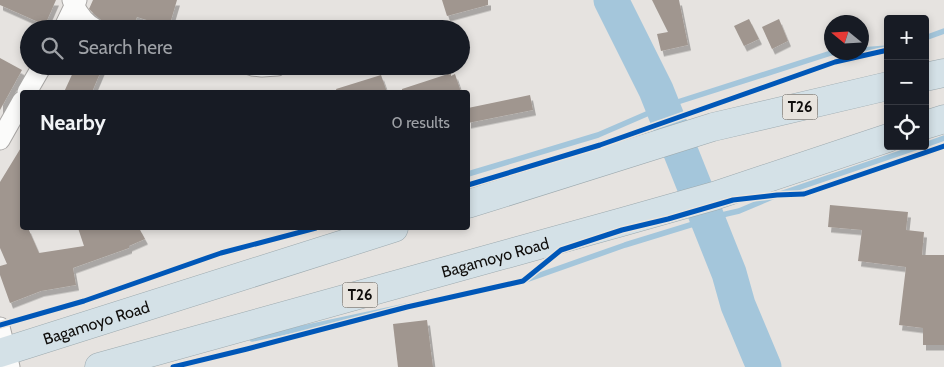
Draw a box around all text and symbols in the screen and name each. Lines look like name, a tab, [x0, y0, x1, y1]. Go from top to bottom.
north arrow	[824, 15, 869, 60]
map controls	[884, 15, 929, 150]
button: +	[884, 15, 929, 60]
search box	[20, 20, 470, 75]
icon: search	[38, 34, 66, 62]
text: Search here	[78, 36, 172, 59]
button: −	[884, 60, 929, 105]
road number: T26	[782, 94, 818, 120]
button: locate	[884, 105, 929, 150]
text: Nearby	[40, 110, 106, 135]
text: 0 results	[391, 113, 450, 132]
street label: Bagamoyo Road	[439, 234, 551, 282]
road number: T26	[342, 282, 378, 308]
street label: Bagamoyo Road	[41, 297, 152, 349]

